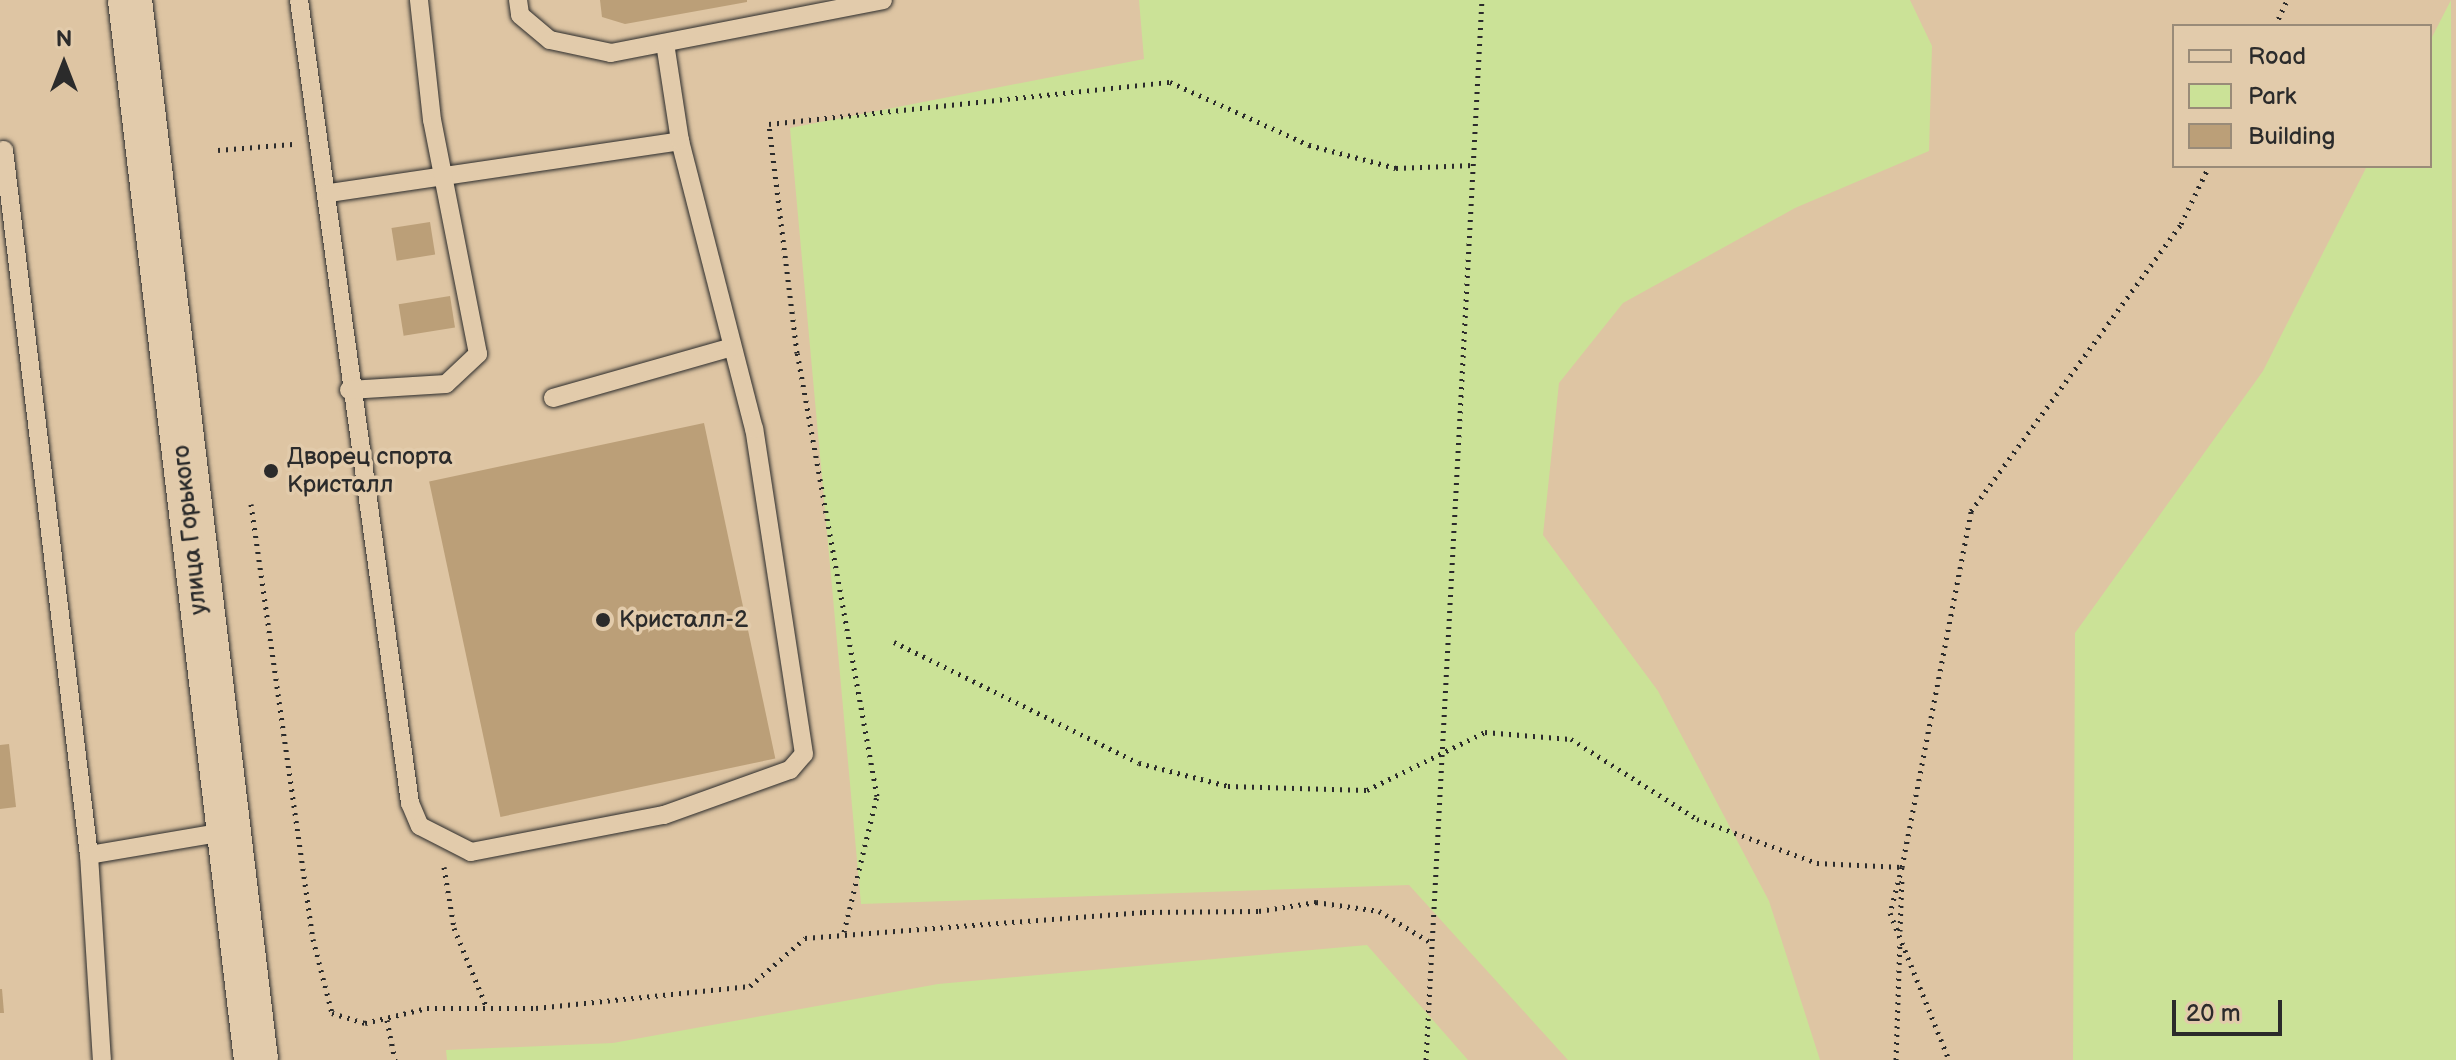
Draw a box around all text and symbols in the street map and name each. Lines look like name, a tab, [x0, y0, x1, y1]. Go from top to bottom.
north arrow	[24, 24, 104, 104]
legend	[2172, 24, 2432, 168]
text: N	[56, 26, 72, 53]
text: Road	[2248, 42, 2306, 71]
text: Park	[2248, 82, 2296, 111]
text: Building	[2248, 122, 2335, 151]
place label: Дворец спорта Кристалл	[287, 443, 453, 499]
street label: улица Горького	[167, 444, 213, 616]
marker: Дворец спорта Кристалл	[262, 462, 280, 480]
place label: Кристалл-2	[619, 606, 748, 634]
marker: Кристалл-2	[594, 611, 612, 629]
scale bar	[2176, 984, 2286, 1034]
text: 20 m	[2186, 999, 2241, 1028]

